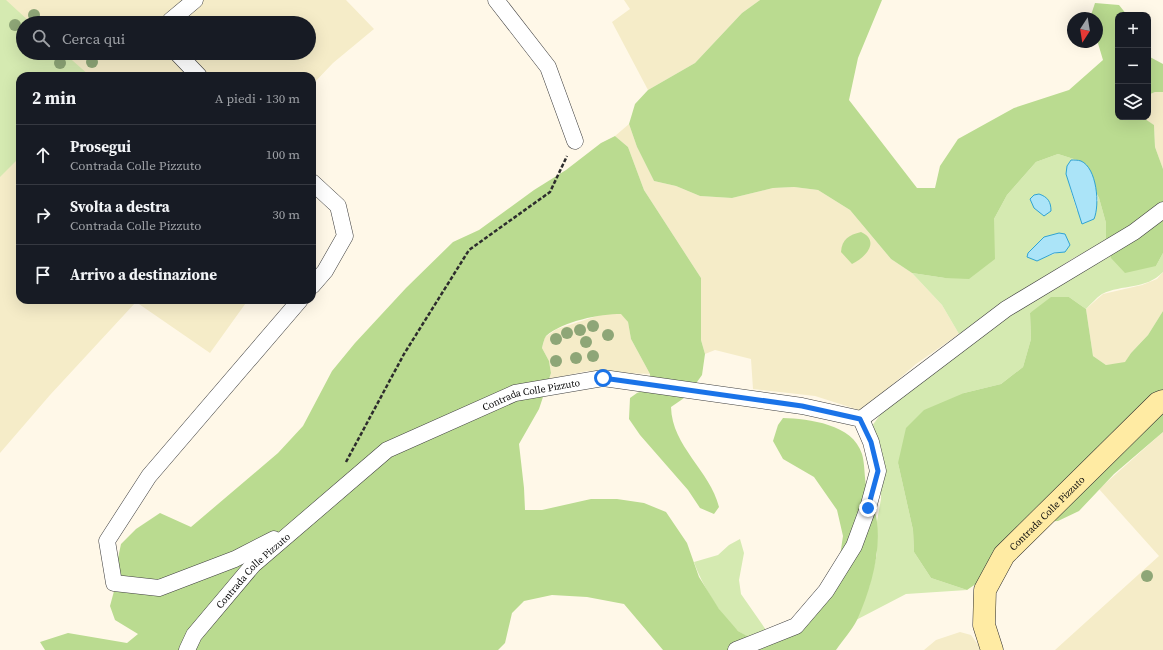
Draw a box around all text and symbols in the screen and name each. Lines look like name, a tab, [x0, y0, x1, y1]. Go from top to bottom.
north arrow	[1067, 12, 1103, 48]
map controls	[1115, 12, 1151, 120]
button: +	[1115, 12, 1151, 48]
search box	[16, 16, 316, 60]
icon: search	[30, 27, 52, 49]
text: Cerca qui	[62, 28, 125, 49]
button: −	[1115, 48, 1151, 84]
button: layers	[1115, 84, 1151, 120]
text: 2 min	[32, 86, 76, 110]
text: A piedi · 130 m	[215, 90, 300, 107]
text: Prosegui	[70, 136, 131, 157]
icon: ahead	[32, 144, 54, 166]
text: 100 m	[266, 146, 300, 163]
text: Contrada Colle Pizzuto	[70, 157, 201, 174]
text: Svolta a destra	[70, 196, 170, 217]
icon: right	[32, 204, 54, 226]
text: 30 m	[272, 206, 300, 223]
text: Contrada Colle Pizzuto	[70, 217, 201, 234]
icon: arrive	[32, 264, 54, 286]
text: Arrivo a destinazione	[70, 264, 217, 285]
route start	[594, 369, 612, 387]
street label: Contrada Colle Pizzuto	[480, 376, 582, 414]
street label: Contrada Colle Pizzuto	[1006, 473, 1088, 553]
route end	[859, 499, 877, 517]
street label: Contrada Colle Pizzuto	[213, 530, 293, 611]

